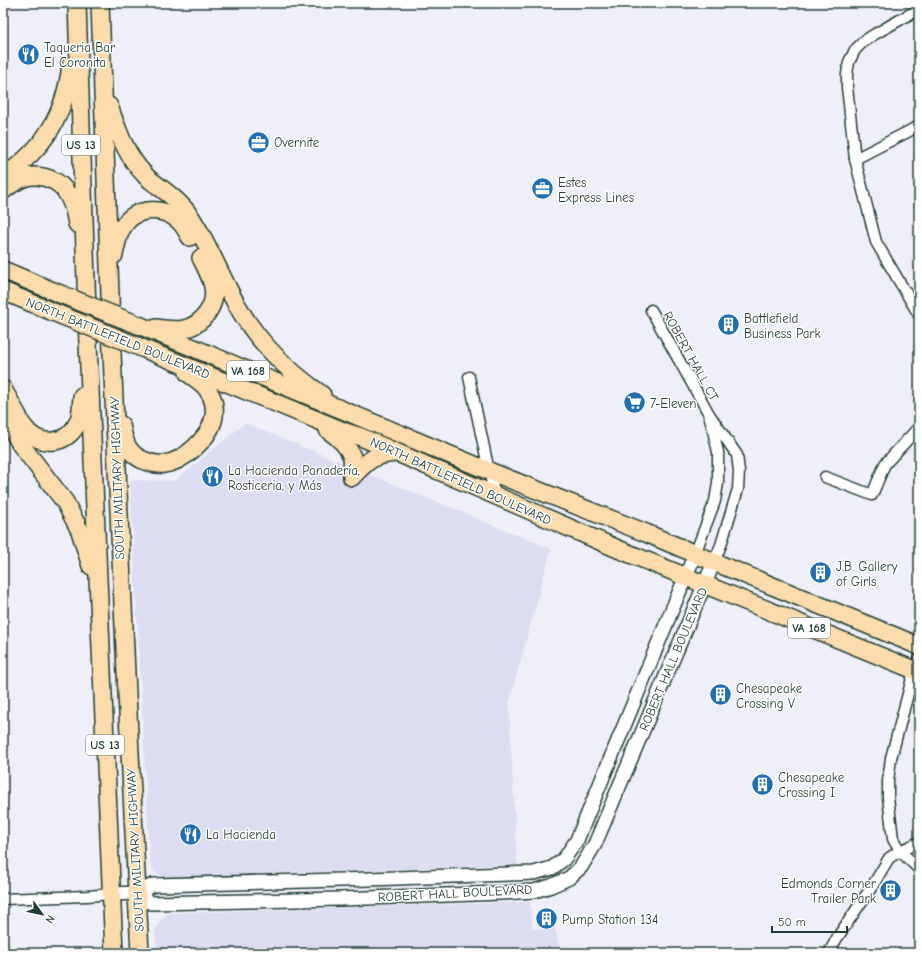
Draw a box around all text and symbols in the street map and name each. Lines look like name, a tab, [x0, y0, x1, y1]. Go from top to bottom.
place label: Taqueria Bar El Coronita	[44, 40, 116, 70]
restaurant icon: Taqueria Bar El Coronita	[16, 41, 42, 67]
office icon: Overnite	[245, 129, 271, 155]
road number: US 13	[62, 135, 100, 155]
place label: Overnite	[274, 135, 320, 150]
place label: Estes Express Lines	[558, 175, 634, 205]
office icon: Estes Express Lines	[529, 176, 555, 202]
street label: NORTH BATTLEFIELD BOULEVARD	[24, 294, 212, 382]
street label: ROBERT HALL CT	[660, 309, 722, 404]
place label: Battlefield Business Park	[744, 311, 822, 341]
building icon: Battlefield Business Park	[716, 312, 742, 338]
road number: VA 168	[227, 361, 269, 381]
supermarket icon: 7-Eleven	[621, 390, 647, 416]
street label: SOUTH MILITARY HIGHWAY	[107, 396, 127, 560]
place label: 7-Eleven	[650, 396, 696, 411]
street label: NORTH BATTLEFIELD BOULEVARD	[368, 434, 554, 528]
place label: La Hacienda Panadería, Rosticeria, y Más	[228, 463, 360, 493]
restaurant icon: La Hacienda Panadería, Rosticeria, y Más	[200, 464, 226, 490]
place label: J.B. Gallery of Girls	[836, 559, 898, 589]
building icon: J.B. Gallery of Girls	[807, 560, 833, 586]
street label: ROBERT HALL BOULEVARD	[636, 585, 710, 733]
road number: VA 168	[788, 618, 830, 638]
place label: Chesapeake Crossing V	[736, 681, 803, 711]
building icon: Chesapeake Crossing V	[708, 682, 734, 708]
road number: US 13	[86, 735, 124, 755]
street label: SOUTH MILITARY HIGHWAY	[123, 768, 147, 932]
place label: Chesapeake Crossing I	[778, 770, 845, 800]
building icon: Chesapeake Crossing I	[749, 771, 775, 797]
restaurant icon: La Hacienda	[177, 821, 203, 847]
place label: La Hacienda	[206, 827, 276, 842]
place label: Edmonds Corner Trailer Park	[781, 876, 877, 906]
building icon: Edmonds Corner Trailer Park	[878, 877, 904, 903]
street label: ROBERT HALL BOULEVARD	[377, 881, 533, 905]
north arrow	[22, 894, 62, 934]
building icon: Pump Station 134	[533, 906, 559, 932]
scale bar	[772, 908, 847, 934]
place label: Pump Station 134	[562, 912, 658, 927]
text: N	[43, 913, 57, 926]
text: 50 m	[778, 915, 806, 929]

